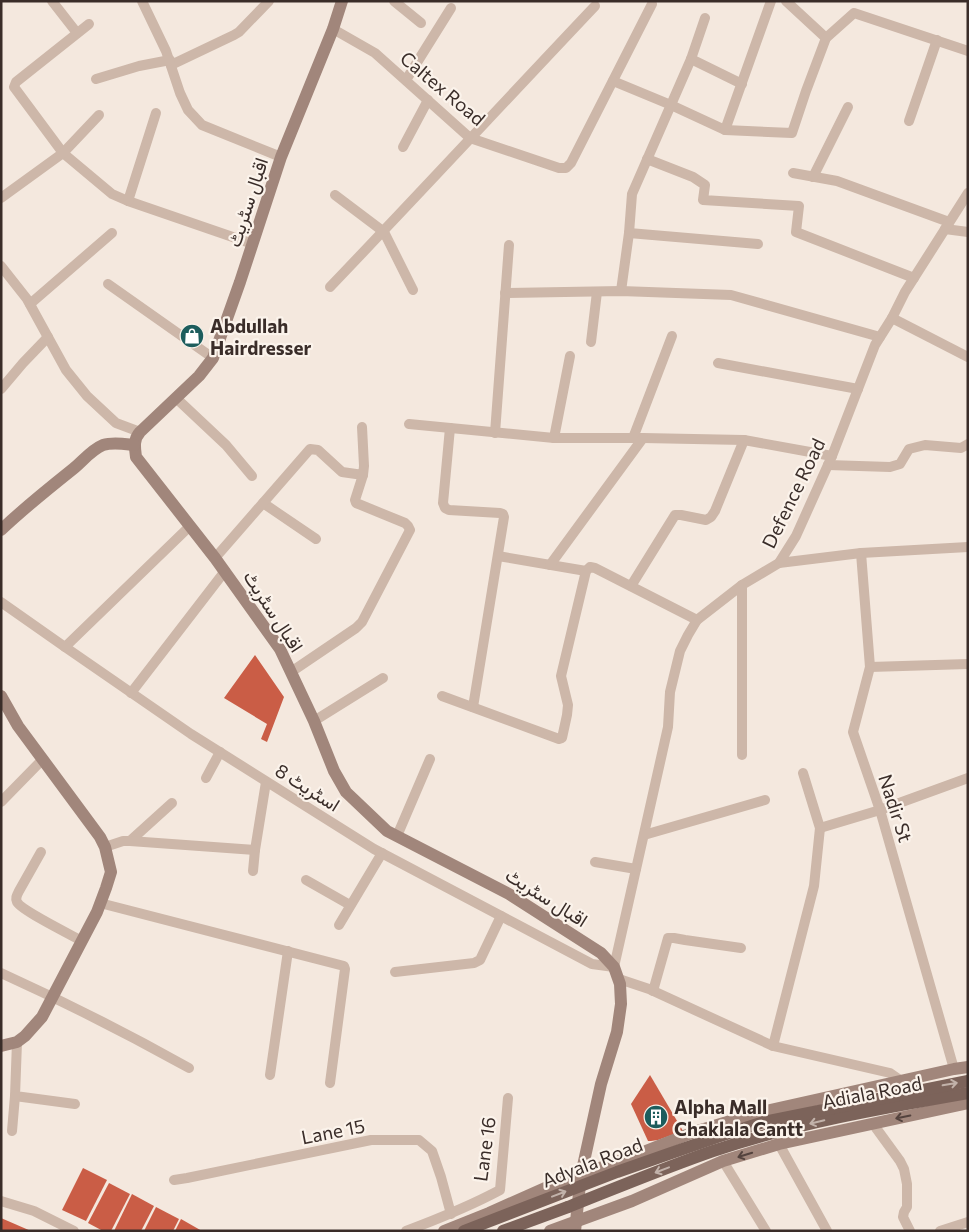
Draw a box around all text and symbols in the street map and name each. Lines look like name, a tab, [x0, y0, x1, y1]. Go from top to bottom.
street label: Caltex Road	[396, 46, 490, 130]
street label: اقبال سٹریٹ	[222, 154, 273, 250]
place label: Abdullah Hairdresser	[210, 314, 311, 359]
shop icon: Abdullah Hairdresser	[179, 323, 205, 349]
street label: Defence Road	[757, 434, 829, 552]
street label: اقبال سٹریٹ	[238, 566, 309, 657]
street label: اسٹریٹ 8	[271, 758, 345, 817]
street label: Nadir St	[874, 771, 918, 845]
street label: اقبال سٹریٹ	[501, 863, 592, 932]
street label: Adiala Road	[820, 1071, 924, 1113]
one-way arrow	[942, 1078, 958, 1088]
place label: Alpha Mall Chaklala Cantt	[674, 1095, 803, 1140]
building icon: Alpha Mall Chaklala Cantt	[643, 1104, 669, 1130]
one-way arrow	[895, 1113, 911, 1123]
street label: Lane 15	[299, 1114, 367, 1148]
street label: Lane 16	[468, 1115, 500, 1183]
one-way arrow	[809, 1118, 825, 1127]
street label: Adyala Road	[538, 1132, 646, 1192]
one-way arrow	[737, 1150, 753, 1160]
one-way arrow	[655, 1166, 670, 1176]
one-way arrow	[551, 1189, 566, 1199]

